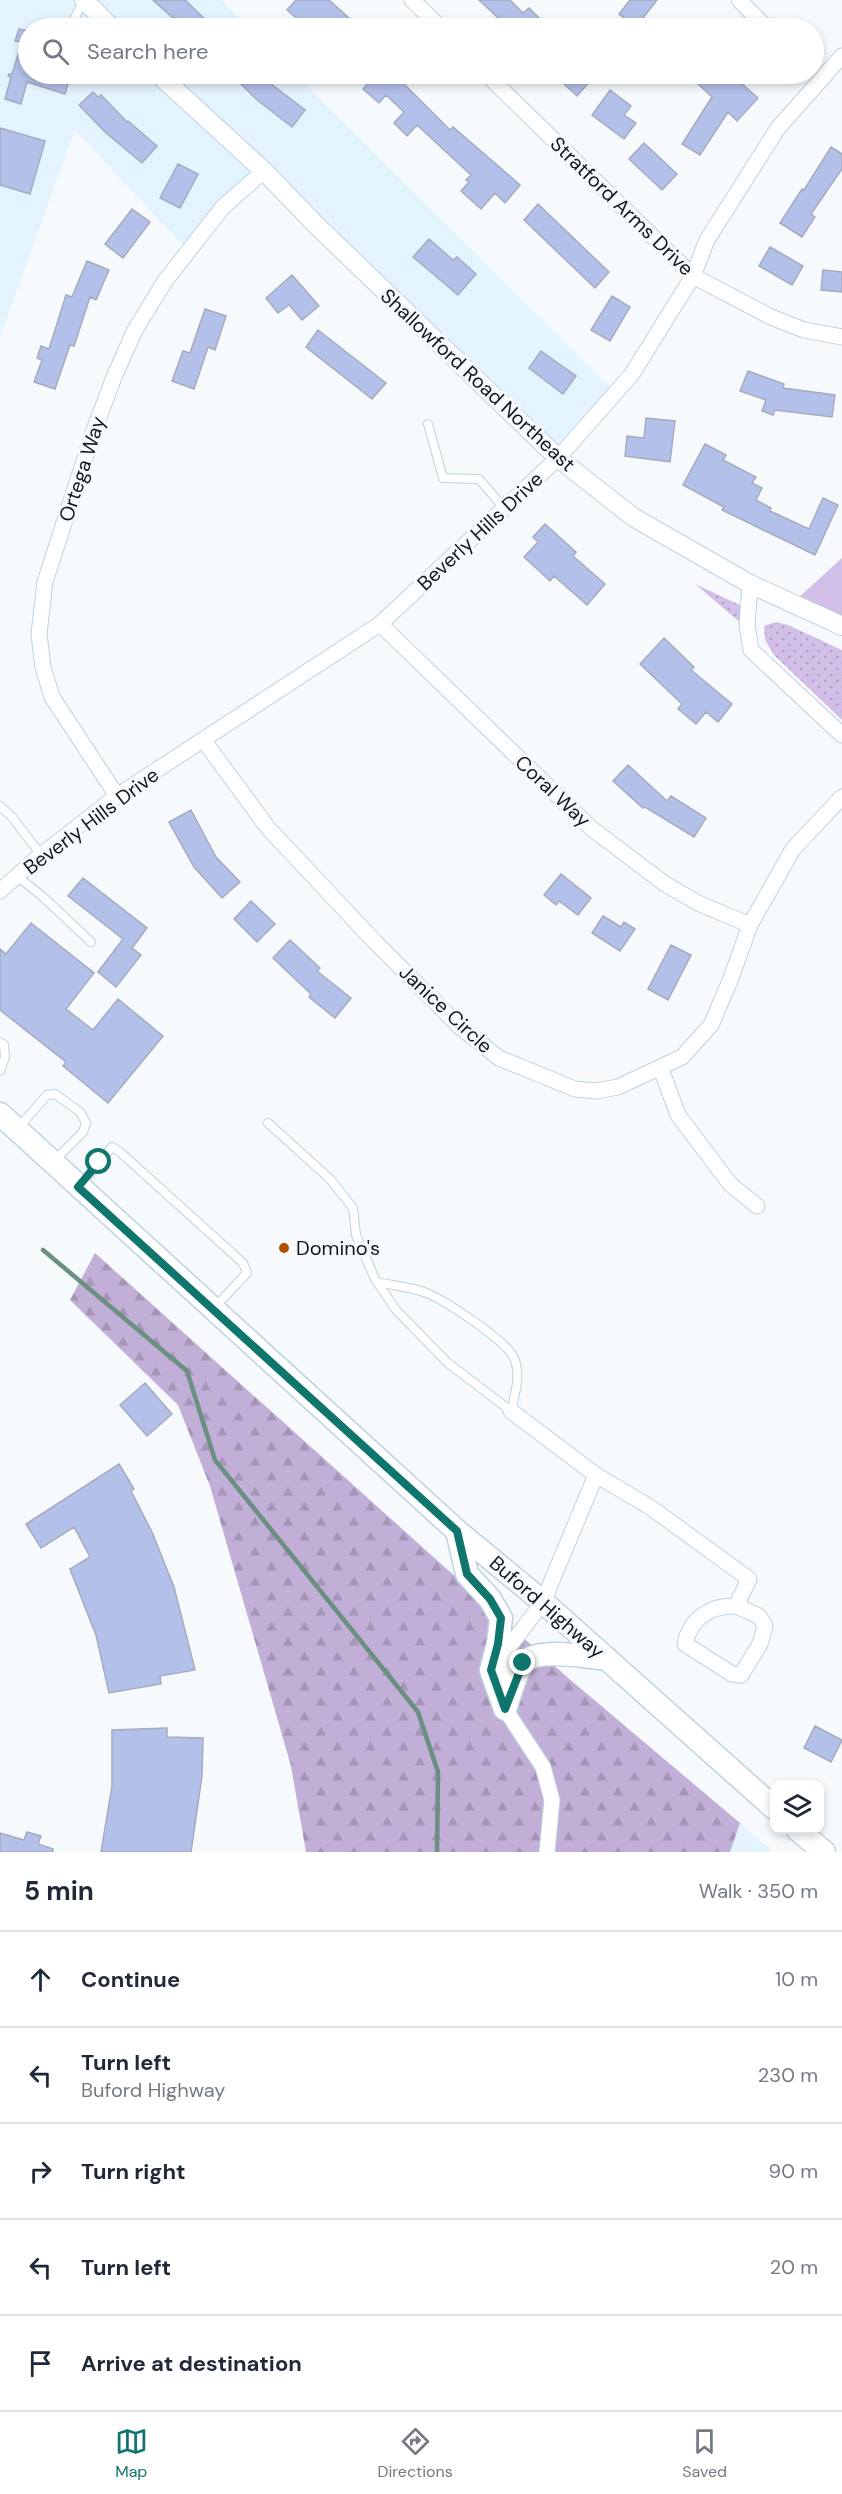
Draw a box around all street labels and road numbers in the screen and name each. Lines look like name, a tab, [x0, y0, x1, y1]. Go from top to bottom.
street label: Stratford Arms Drive	[545, 131, 699, 281]
street label: Shallowford Road Northeast	[375, 283, 581, 477]
street label: Ortega Way	[53, 413, 111, 525]
street label: Beverly Hills Drive	[412, 466, 548, 596]
street label: Coral Way	[510, 749, 596, 833]
street label: Beverly Hills Drive	[18, 762, 164, 880]
street label: Janice Circle	[394, 959, 498, 1059]
street label: Buford Highway	[484, 1550, 610, 1664]

